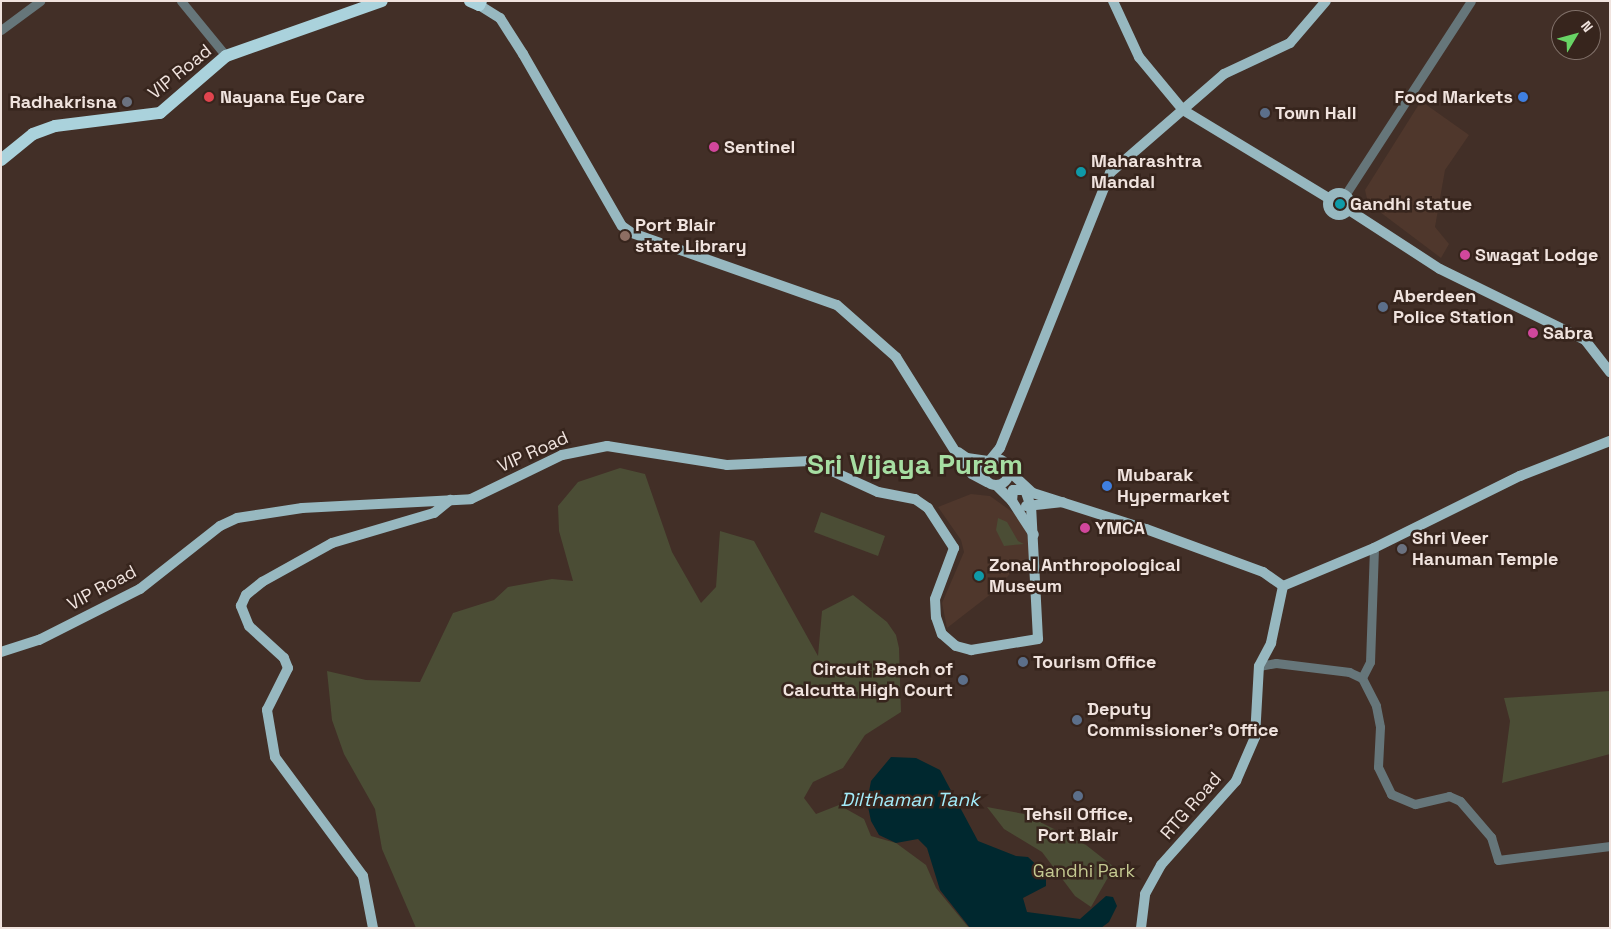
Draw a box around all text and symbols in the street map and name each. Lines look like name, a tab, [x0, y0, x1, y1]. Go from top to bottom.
north arrow	[1551, 10, 1601, 60]
text: N	[1577, 17, 1597, 36]
street label: VIP Road	[144, 40, 216, 104]
place label: Nayana Eye Care	[220, 86, 365, 108]
place label: Food Markets	[1395, 86, 1513, 108]
marker: Nayana Eye Care	[202, 90, 216, 104]
place label: Radhakrisna	[9, 91, 117, 113]
marker: Food Markets	[1517, 91, 1529, 103]
marker: Radhakrisna	[121, 96, 133, 108]
place label: Town Hall	[1275, 102, 1356, 124]
marker: Town Hall	[1259, 107, 1271, 119]
place label: Sentinel	[724, 136, 795, 158]
marker: Sentinel	[708, 141, 720, 153]
place label: Maharashtra Mandal	[1091, 151, 1202, 193]
marker: Maharashtra Mandal	[1075, 166, 1087, 178]
place label: Gandhi statue	[1350, 193, 1472, 215]
marker: Gandhi statue	[1334, 198, 1346, 210]
place label: Port Blair state Library	[635, 215, 747, 258]
marker: Port Blair state Library	[619, 230, 631, 242]
place label: Swagat Lodge	[1475, 244, 1598, 266]
marker: Swagat Lodge	[1459, 249, 1471, 261]
place label: Aberdeen Police Station	[1393, 286, 1514, 328]
marker: Aberdeen Police Station	[1377, 301, 1389, 313]
place label: Sabra	[1543, 322, 1593, 344]
marker: Sabra	[1527, 327, 1539, 339]
street label: VIP Road	[494, 427, 572, 477]
district label: Sri Vijaya Puram	[807, 447, 1023, 481]
place label: Mubarak Hypermarket	[1117, 465, 1230, 508]
marker: Mubarak Hypermarket	[1101, 480, 1113, 492]
place label: YMCA	[1095, 517, 1145, 539]
marker: YMCA	[1079, 522, 1091, 534]
place label: Shri Veer Hanuman Temple	[1412, 528, 1559, 570]
marker: Shri Veer Hanuman Temple	[1396, 543, 1408, 555]
place label: Zonal Anthropological Museum	[989, 555, 1181, 598]
street label: VIP Road	[64, 561, 140, 615]
marker: Zonal Anthropological Museum	[973, 570, 985, 582]
place label: Tourism Office	[1033, 651, 1156, 673]
marker: Tourism Office	[1017, 656, 1029, 668]
place label: Circuit Bench of Calcutta High Court	[783, 659, 953, 702]
marker: Circuit Bench of Calcutta High Court	[957, 674, 969, 686]
place label: Deputy Commissioner's Office	[1087, 699, 1279, 742]
marker: Deputy Commissioner's Office	[1071, 714, 1083, 726]
street label: RTG Road	[1156, 768, 1226, 844]
water label: Dilthaman Tank	[840, 789, 980, 811]
marker: Tehsil Office, Port Blair	[1072, 790, 1084, 802]
place label: Tehsil Office, Port Blair	[1023, 804, 1133, 846]
park label: Gandhi Park	[1033, 860, 1135, 882]

